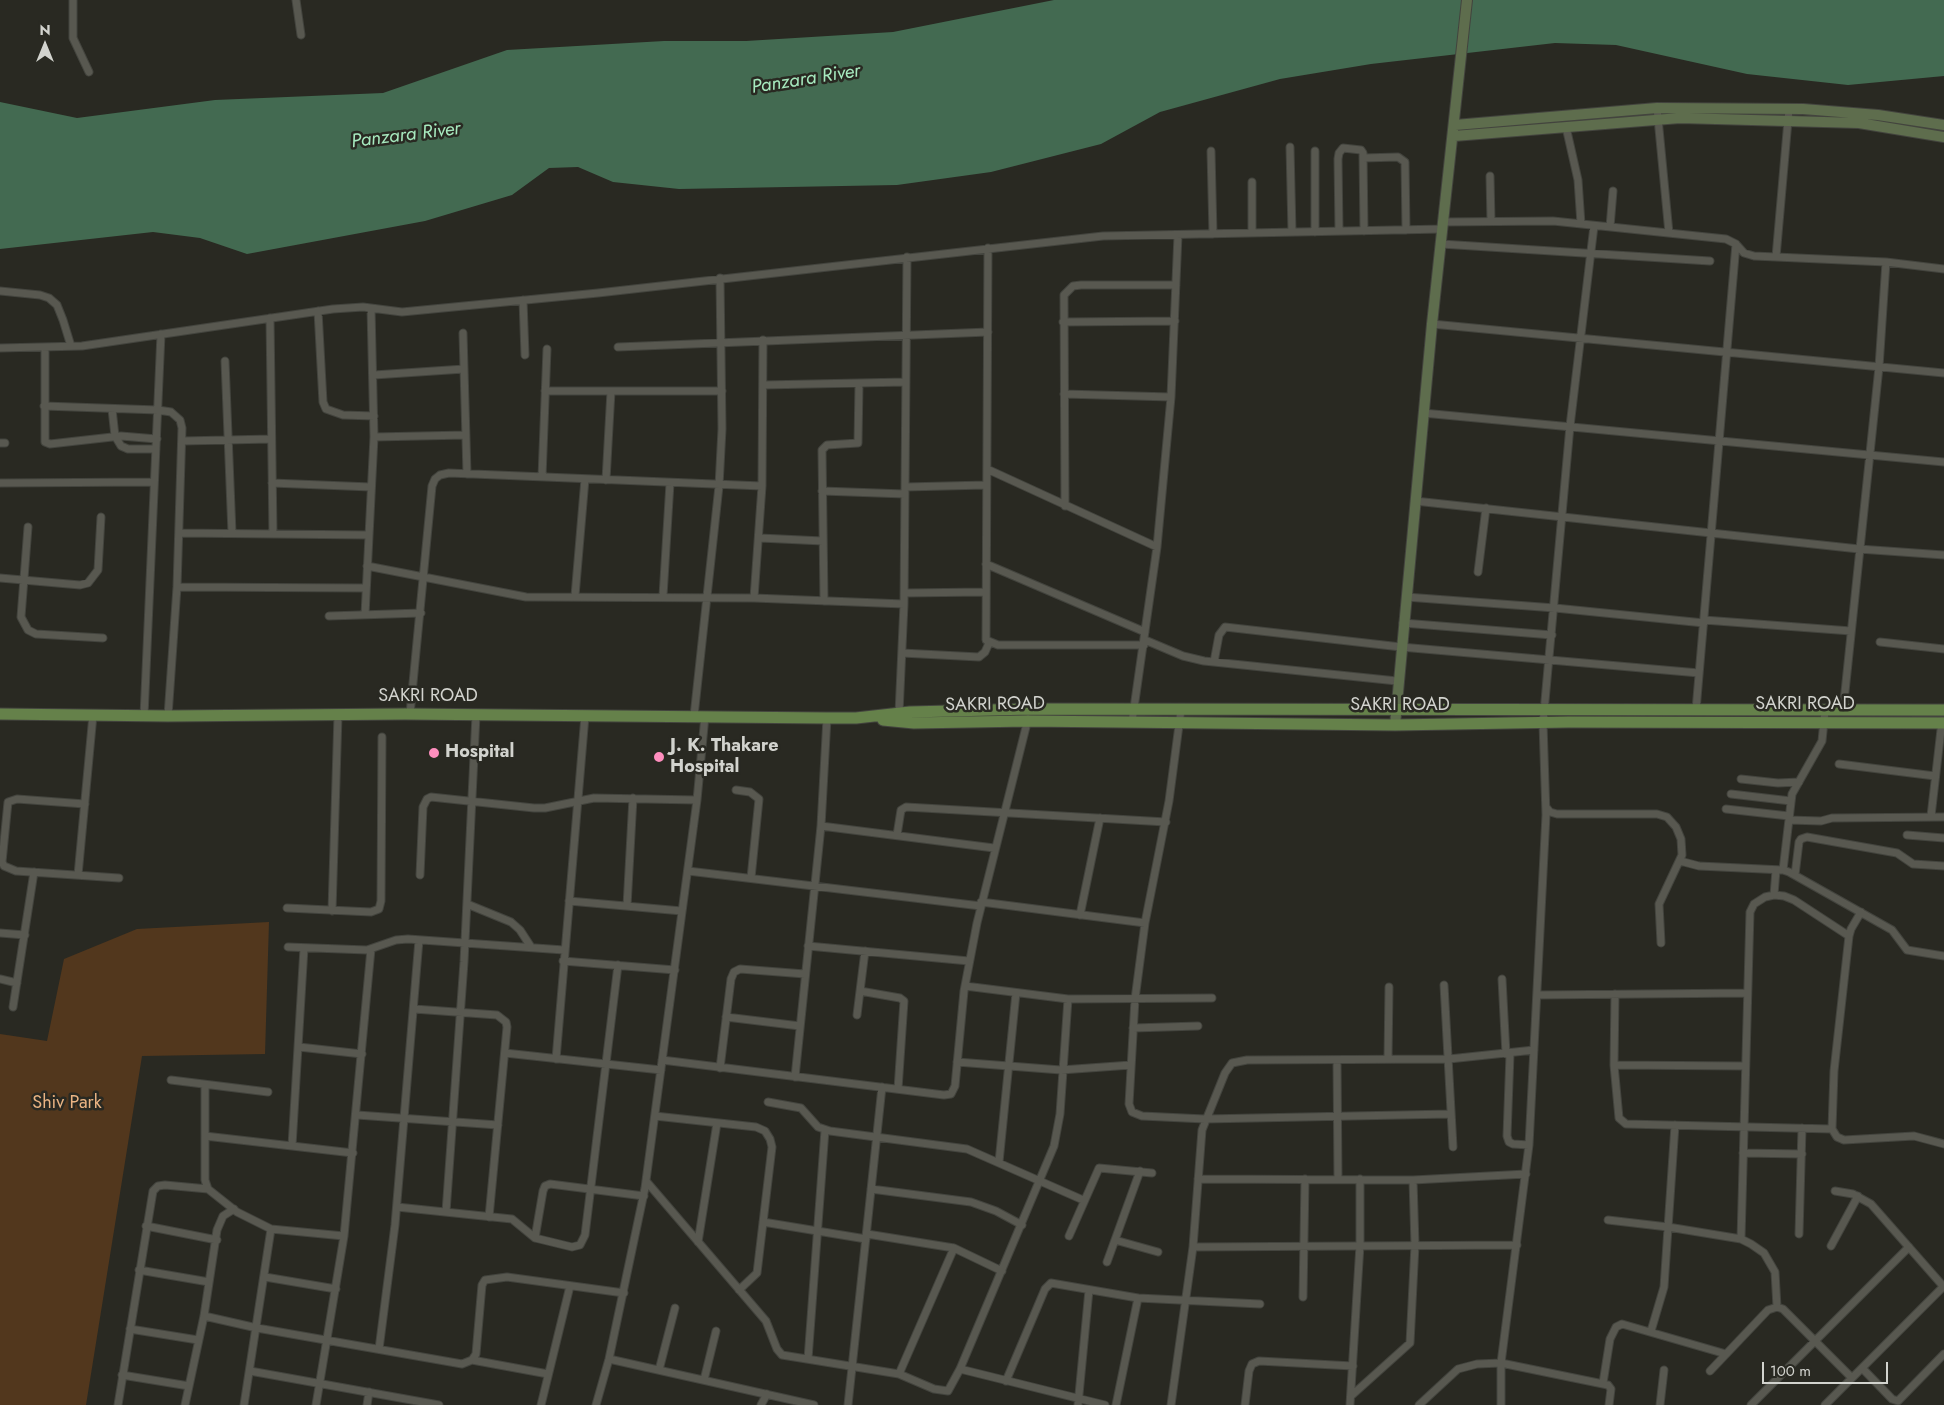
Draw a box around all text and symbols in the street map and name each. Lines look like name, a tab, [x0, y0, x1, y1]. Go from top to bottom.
north arrow	[20, 20, 70, 70]
text: N	[39, 20, 51, 40]
water label: Panzara River	[750, 60, 862, 100]
water label: Panzara River	[350, 118, 462, 154]
street label: SAKRI ROAD	[378, 686, 478, 708]
street label: SAKRI ROAD	[945, 693, 1045, 717]
street label: SAKRI ROAD	[1755, 694, 1855, 716]
street label: SAKRI ROAD	[1350, 695, 1450, 717]
place label: J. K. Thakare Hospital	[670, 736, 778, 779]
place label: Hospital	[445, 742, 514, 764]
marker: Hospital	[427, 746, 441, 760]
marker: J. K. Thakare Hospital	[652, 750, 666, 764]
park label: Shiv Park	[32, 1093, 102, 1115]
scale bar	[1764, 1352, 1890, 1384]
text: 100 m	[1770, 1360, 1811, 1382]

